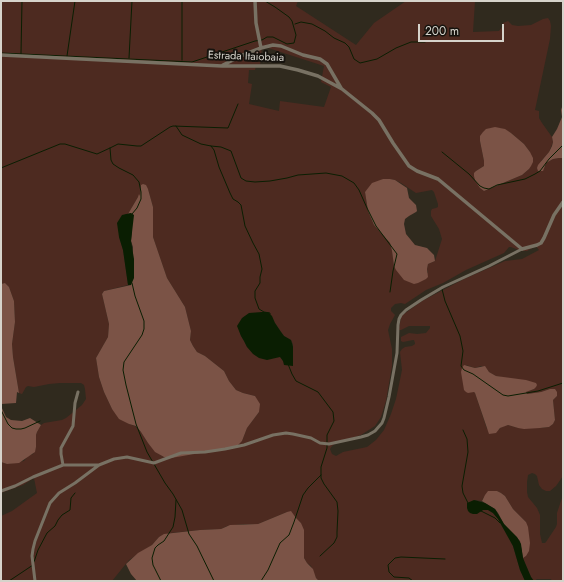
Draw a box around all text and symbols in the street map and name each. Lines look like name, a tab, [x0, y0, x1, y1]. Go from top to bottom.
scale bar	[420, 16, 506, 42]
text: 200 m	[425, 22, 459, 40]
street label: Estrada Itaiobaia	[208, 49, 284, 65]

